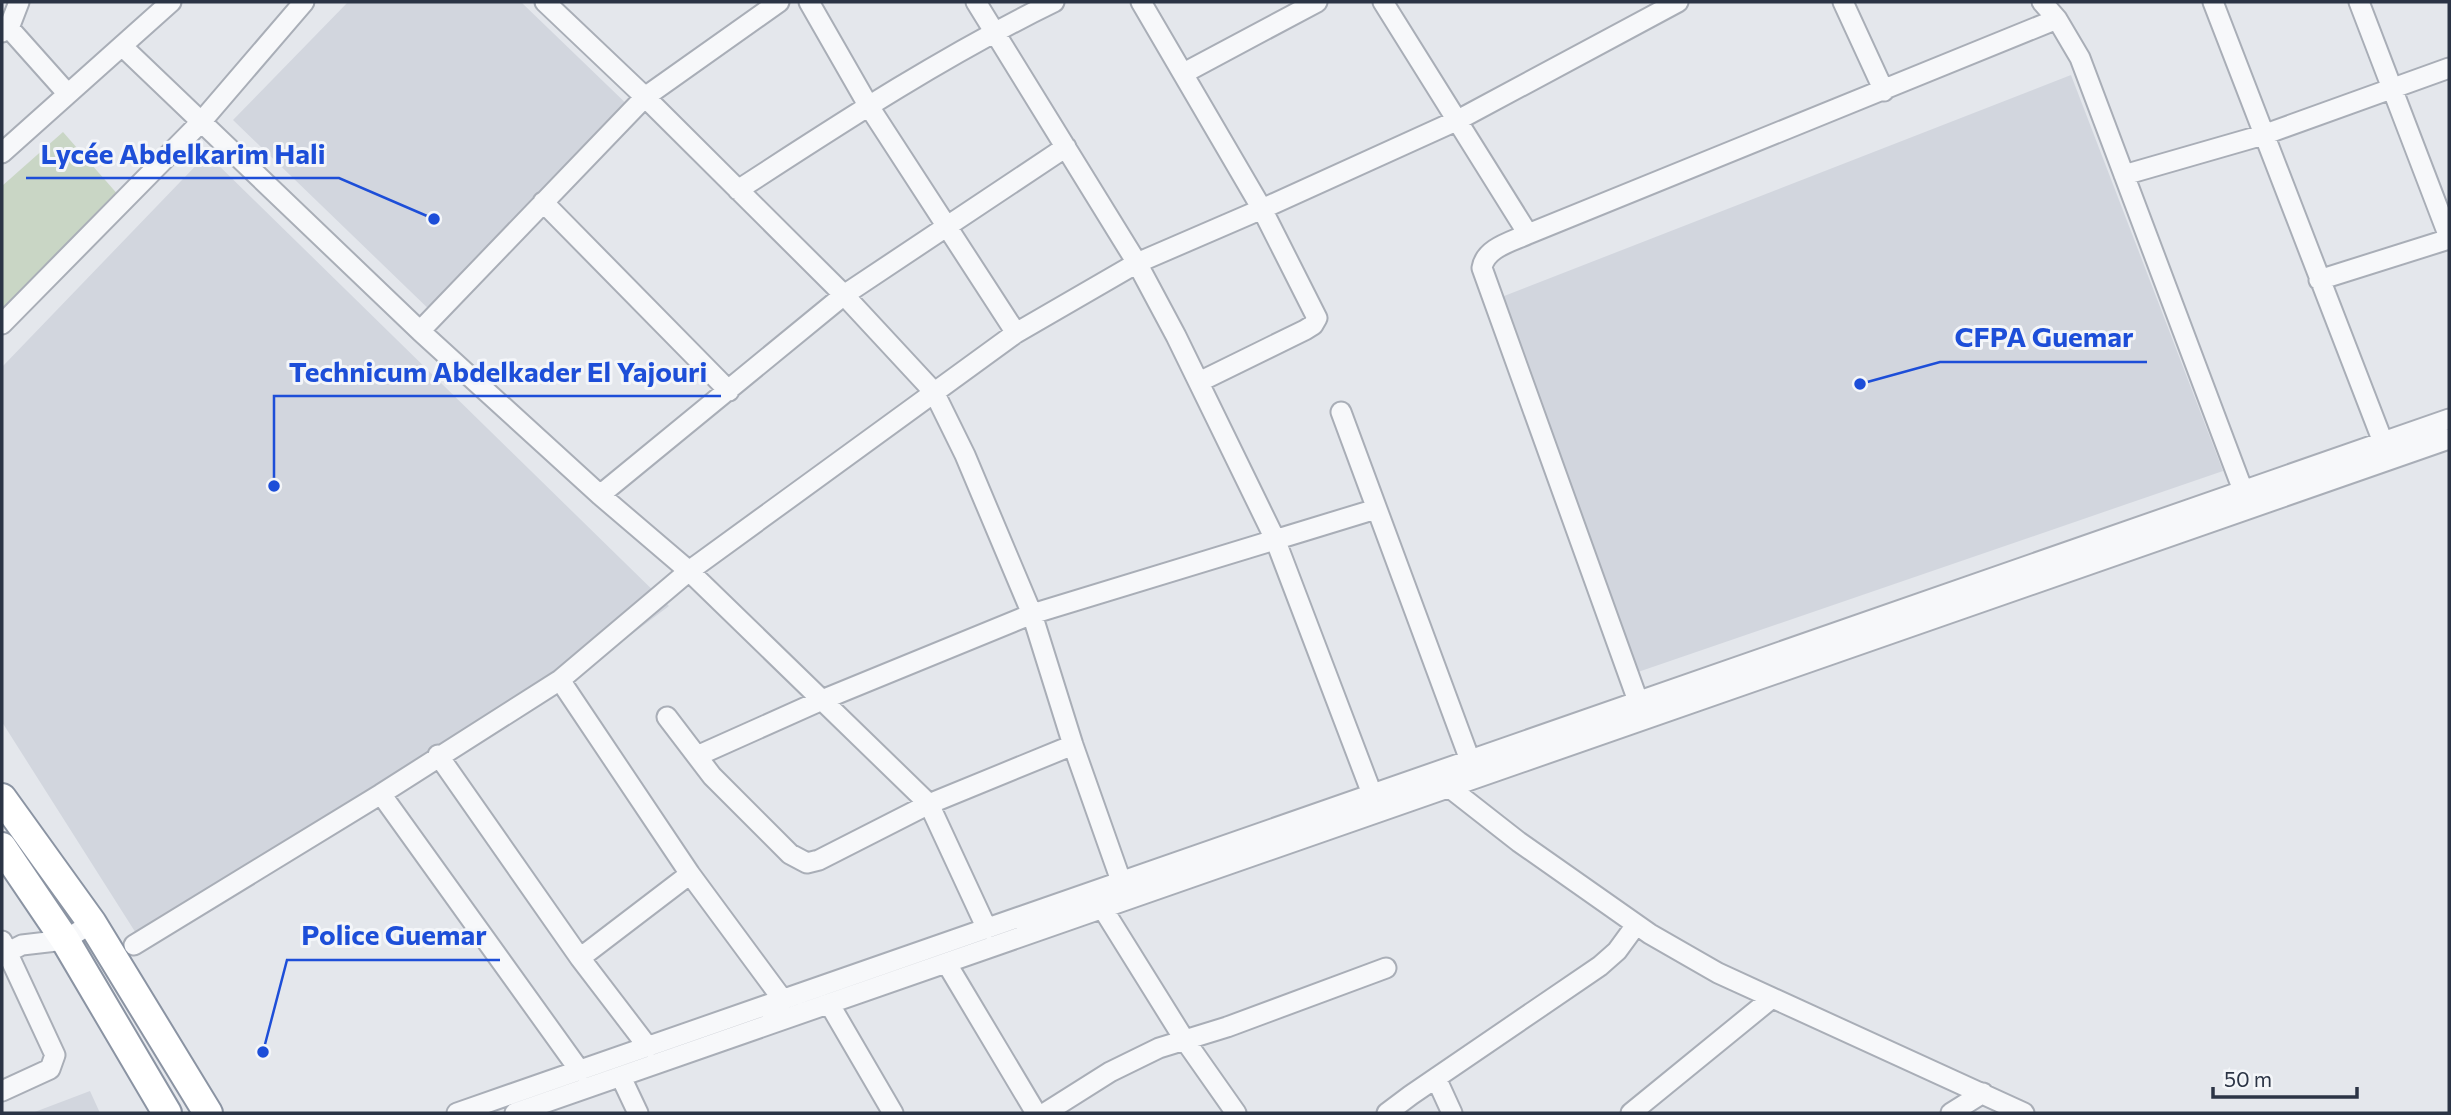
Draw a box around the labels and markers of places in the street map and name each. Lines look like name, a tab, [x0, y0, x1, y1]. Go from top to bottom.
callout: Lycée Abdelkarim Hali	[26, 129, 339, 178]
callout: CFPA Guemar	[1940, 313, 2147, 362]
callout: Technicum Abdelkader El Yajouri	[274, 347, 721, 396]
callout: Police Guemar	[287, 911, 500, 960]

